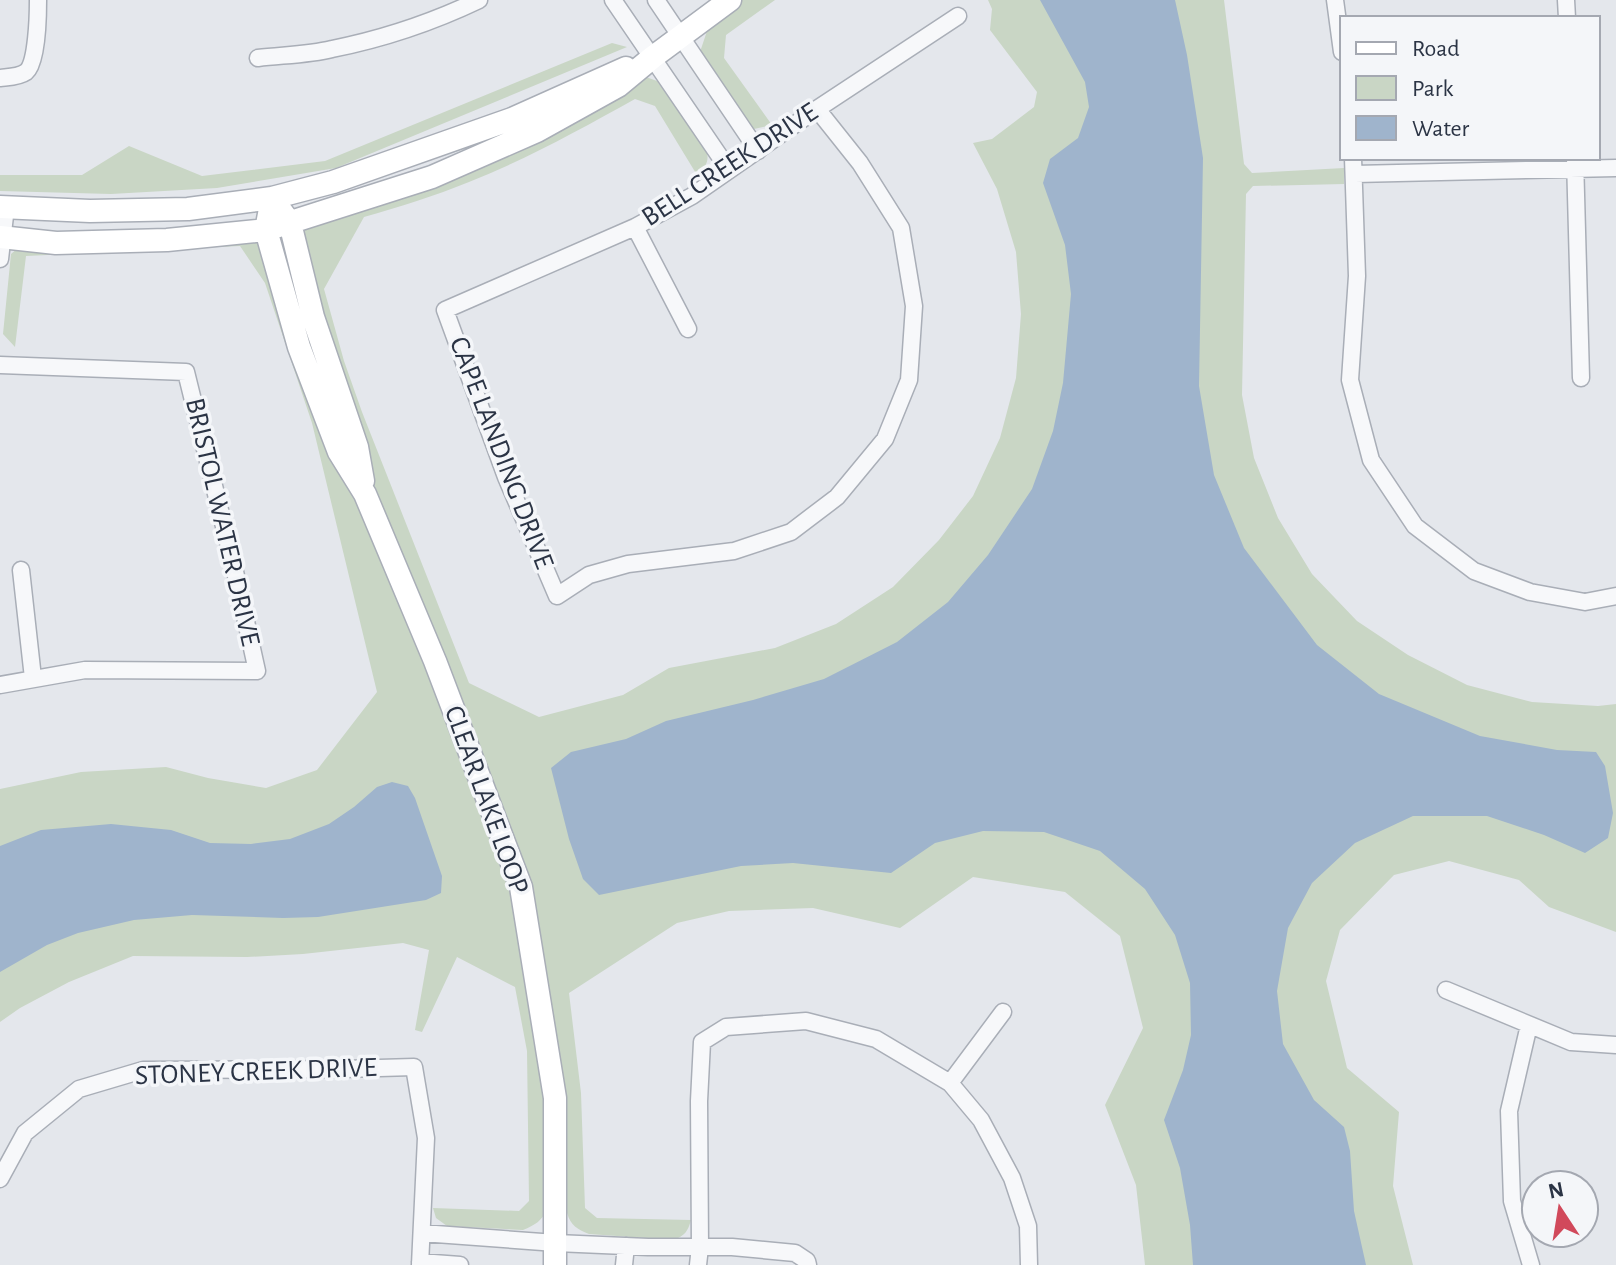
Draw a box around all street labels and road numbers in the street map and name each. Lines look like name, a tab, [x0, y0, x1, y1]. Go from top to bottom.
street label: BELL CREEK DRIVE	[637, 98, 823, 232]
street label: CAPE LANDING DRIVE	[444, 333, 558, 573]
street label: BRISTOL WATER DRIVE	[180, 395, 264, 649]
street label: CLEAR LAKE LOOP	[439, 702, 533, 898]
street label: STONEY CREEK DRIVE	[135, 1054, 377, 1090]

